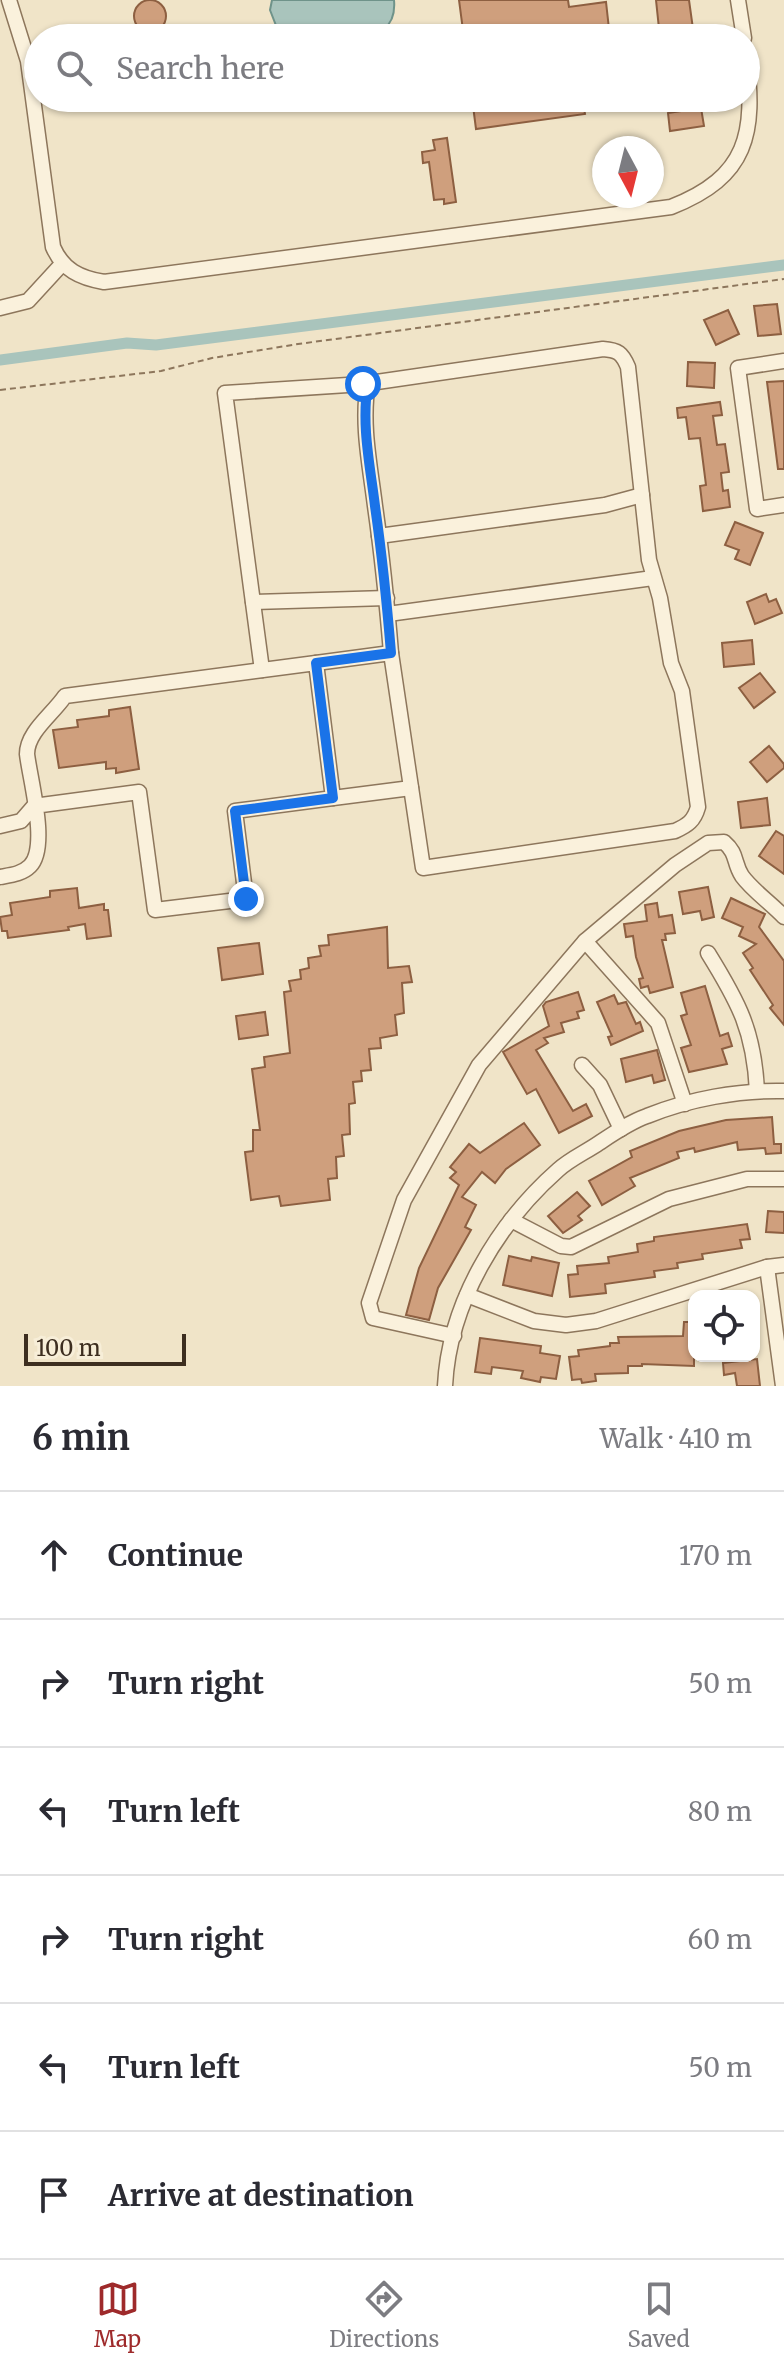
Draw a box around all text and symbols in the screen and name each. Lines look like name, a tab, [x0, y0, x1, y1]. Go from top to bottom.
search box	[24, 24, 760, 112]
icon: search	[52, 46, 96, 90]
text: Search here	[116, 49, 284, 87]
north arrow	[592, 136, 664, 208]
route start	[345, 366, 381, 402]
route end	[228, 881, 264, 917]
map controls	[688, 1290, 760, 1362]
button: locate	[688, 1290, 760, 1362]
scale bar	[24, 1330, 186, 1366]
text: 100 m	[36, 1334, 101, 1362]
text: 6 min	[32, 1417, 130, 1459]
text: Walk · 410 m	[600, 1422, 752, 1455]
icon: ahead	[32, 1533, 76, 1577]
text: Continue	[108, 1536, 243, 1574]
text: 170 m	[679, 1539, 752, 1572]
icon: right	[32, 1661, 76, 1705]
text: Turn right	[108, 1664, 264, 1702]
text: 50 m	[688, 1667, 752, 1700]
icon: left	[32, 1789, 76, 1833]
text: Turn left	[108, 1792, 240, 1830]
text: 80 m	[688, 1795, 752, 1828]
icon: right	[32, 1917, 76, 1961]
text: Turn right	[108, 1920, 264, 1958]
text: 60 m	[688, 1923, 752, 1956]
icon: left	[32, 2045, 76, 2089]
text: Turn left	[108, 2048, 240, 2086]
text: 50 m	[688, 2051, 752, 2084]
icon: arrive	[32, 2173, 76, 2217]
text: Arrive at destination	[108, 2176, 414, 2214]
tab: Map	[94, 2277, 141, 2353]
tab: Directions	[329, 2277, 439, 2353]
tab: Saved	[628, 2277, 690, 2353]

